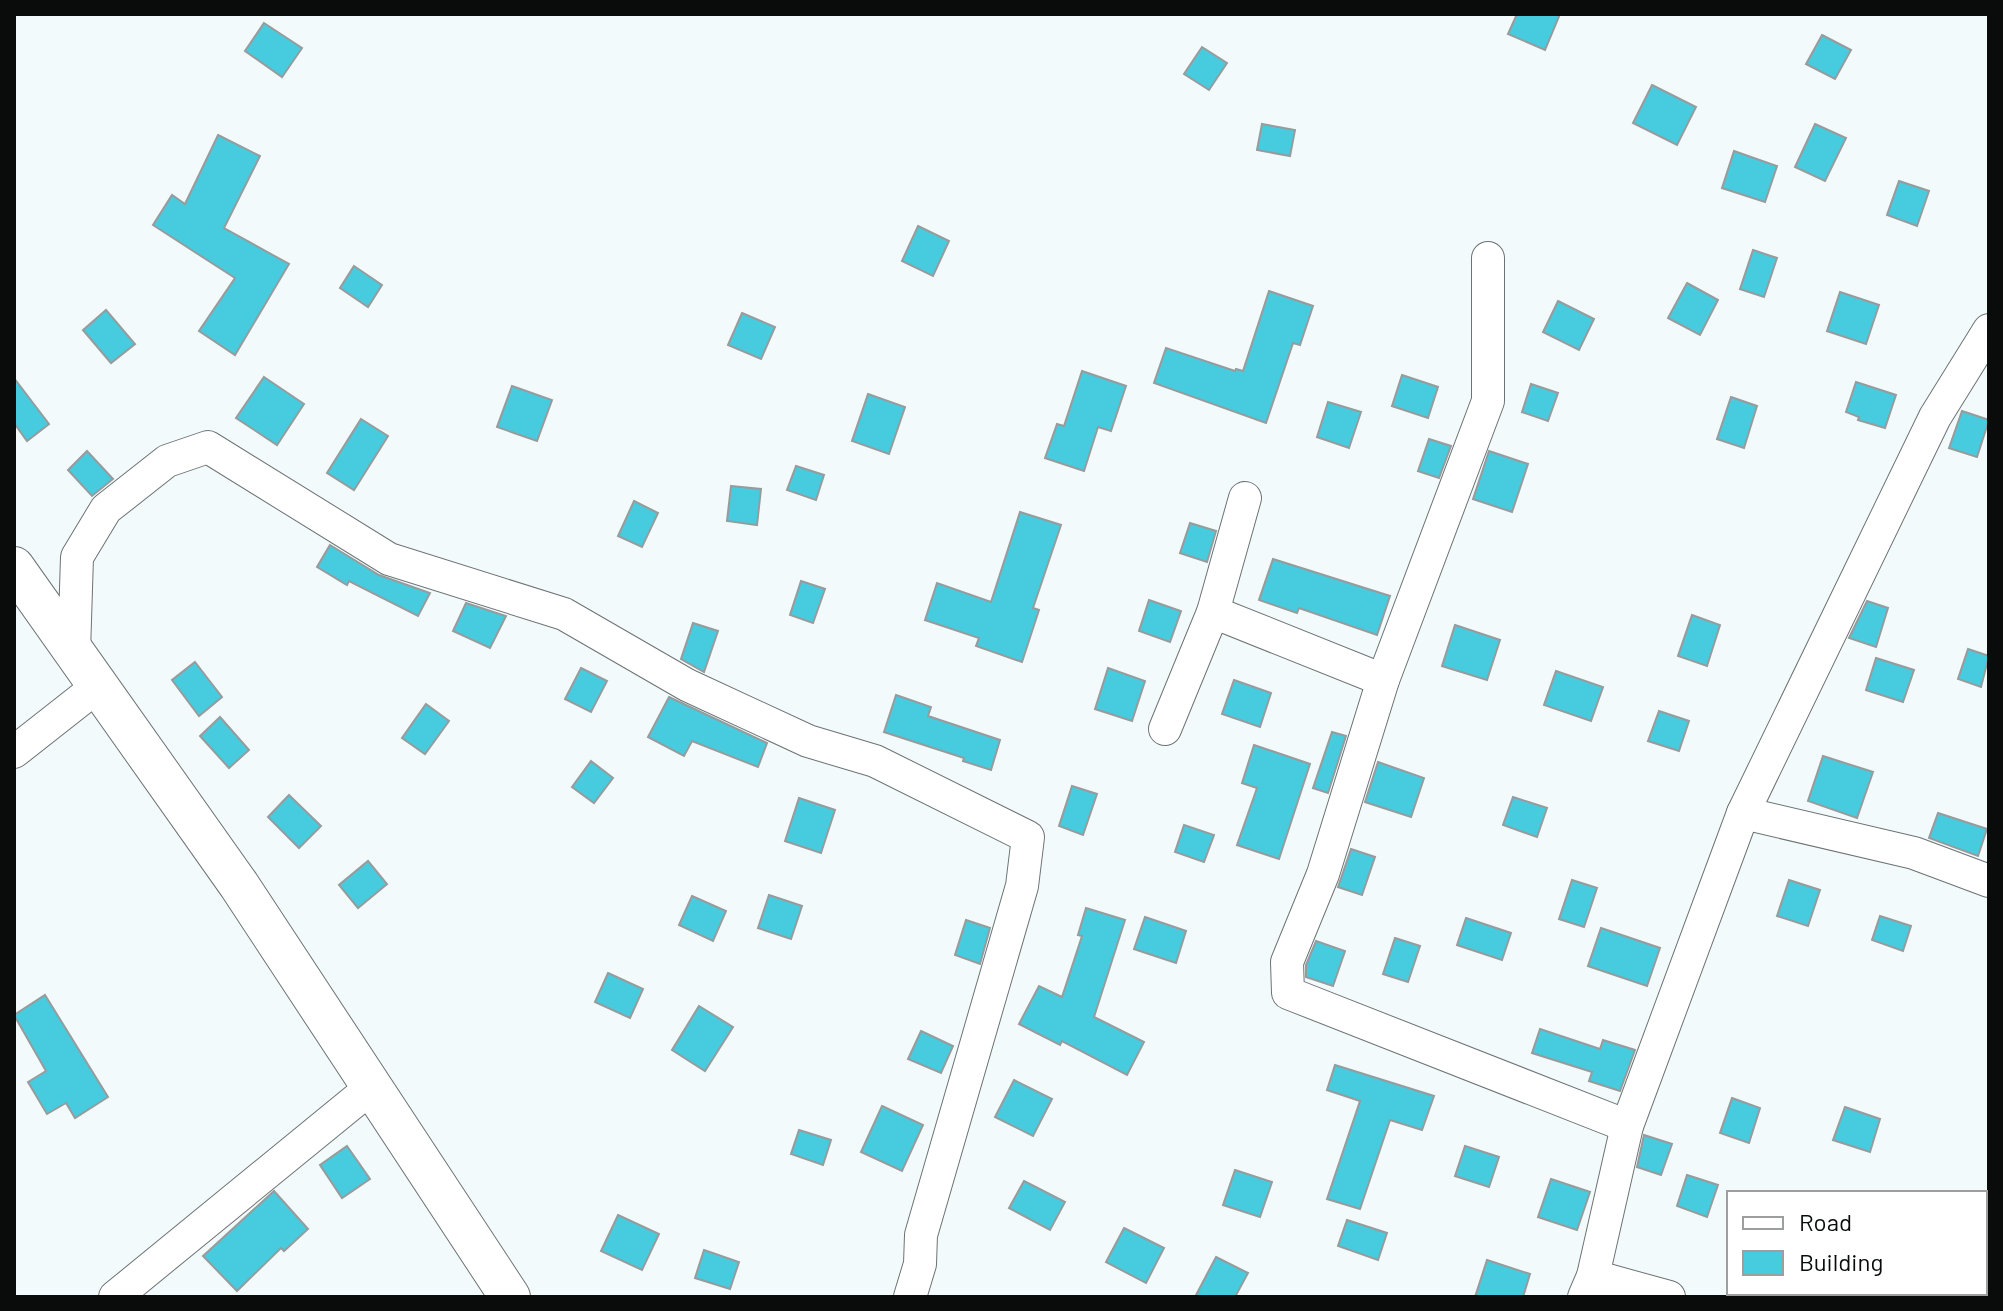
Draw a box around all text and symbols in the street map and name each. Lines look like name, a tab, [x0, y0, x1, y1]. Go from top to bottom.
legend	[1727, 1191, 1987, 1295]
text: Road	[1799, 1207, 1852, 1236]
text: Building	[1799, 1247, 1883, 1276]

